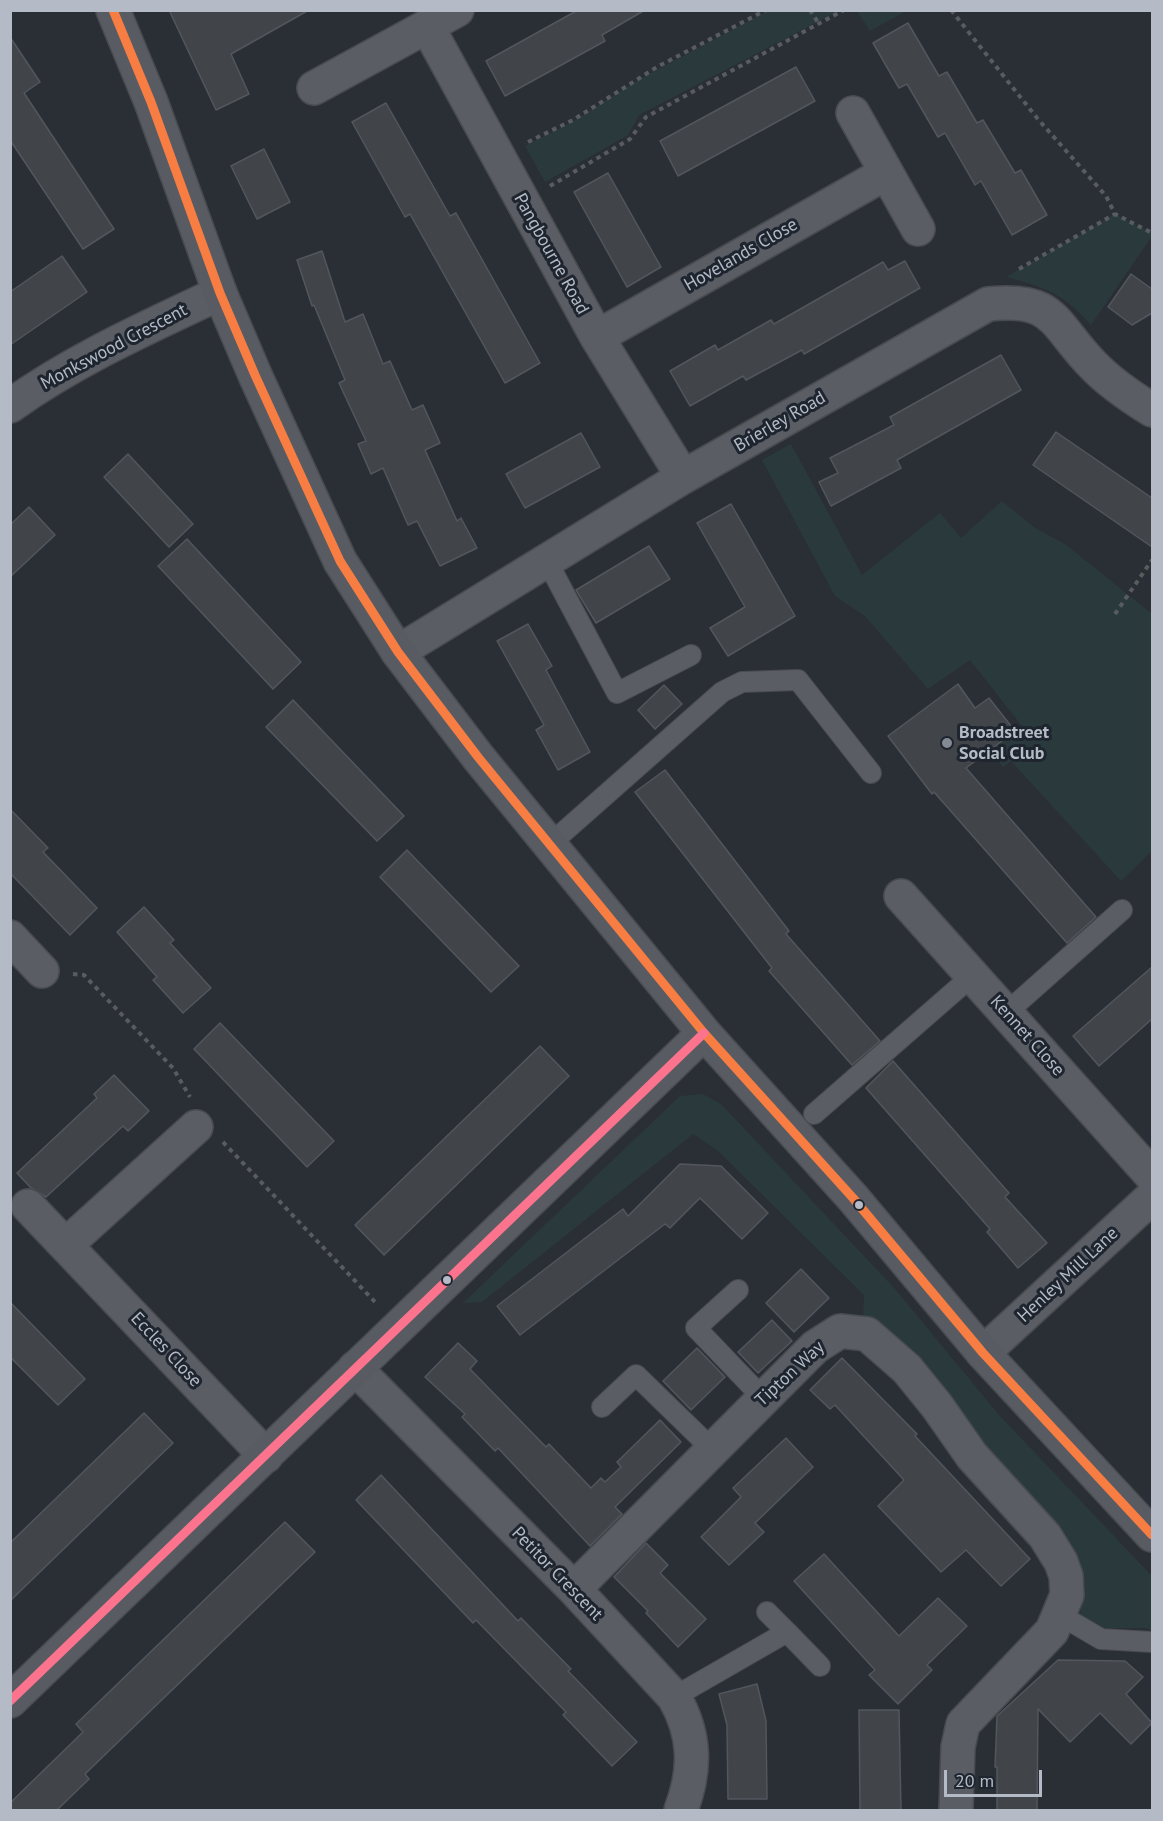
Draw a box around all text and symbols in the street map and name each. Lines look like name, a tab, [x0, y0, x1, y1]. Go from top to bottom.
street label: Pangbourne Road	[509, 190, 593, 318]
street label: Hovelands Close	[681, 214, 801, 296]
street label: Monkswood Crescent	[37, 299, 191, 395]
street label: Brierley Road	[730, 387, 830, 457]
place label: Broadstreet Social Club	[959, 722, 1049, 764]
marker: Broadstreet Social Club	[940, 736, 954, 750]
street label: Kennet Close	[985, 991, 1069, 1081]
unlabelled marker	[853, 1199, 865, 1211]
street label: Henley Mill Lane	[1013, 1223, 1123, 1327]
unlabelled marker	[441, 1274, 453, 1286]
street label: Eccles Close	[126, 1308, 206, 1392]
street label: Tipton Way	[751, 1337, 829, 1411]
street label: Petitor Crescent	[507, 1523, 607, 1625]
scale bar	[947, 1758, 1044, 1796]
text: 20 m	[955, 1769, 994, 1792]

